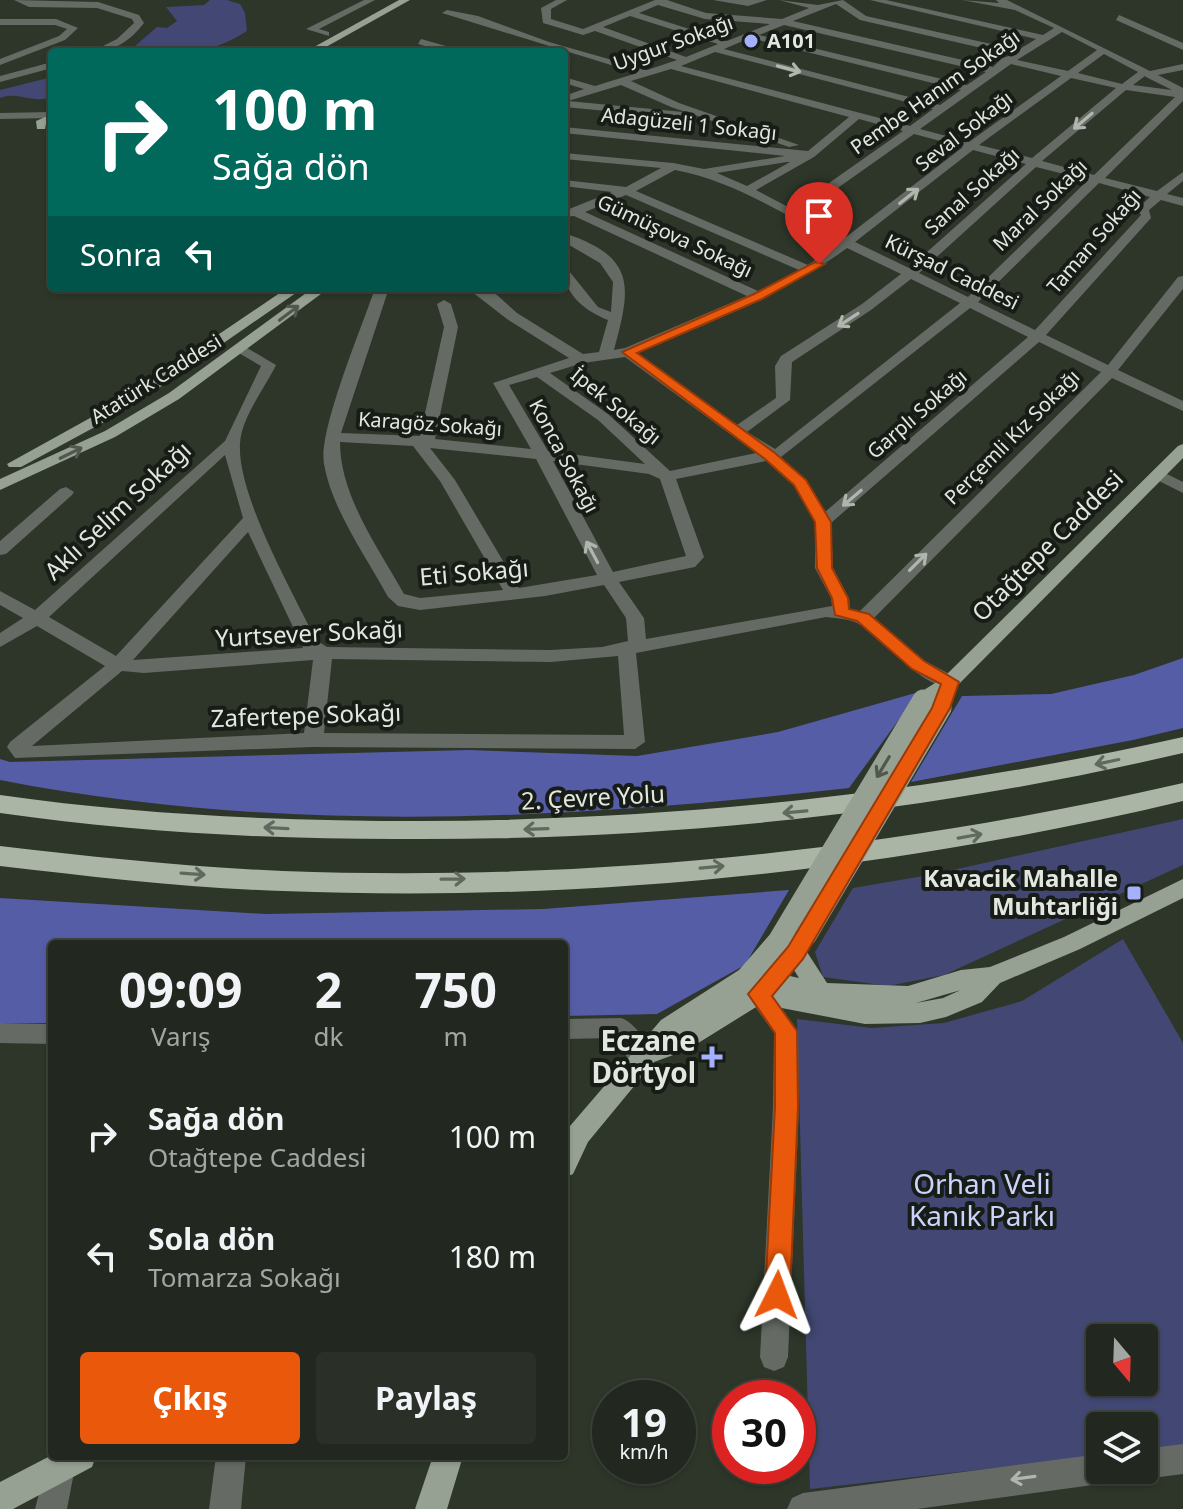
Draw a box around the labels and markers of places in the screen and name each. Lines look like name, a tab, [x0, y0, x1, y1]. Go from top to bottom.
place label: A101	[767, 27, 815, 54]
marker: A101	[742, 32, 760, 50]
pin	[785, 182, 853, 264]
place label: Kavacik Mahalle Muhtarliği	[923, 861, 1118, 922]
marker: Kavacik Mahalle Muhtarliği	[1125, 884, 1143, 902]
place label: Eczane Dörtyol	[592, 1021, 696, 1091]
marker: Eczane Dörtyol	[703, 1048, 721, 1066]

